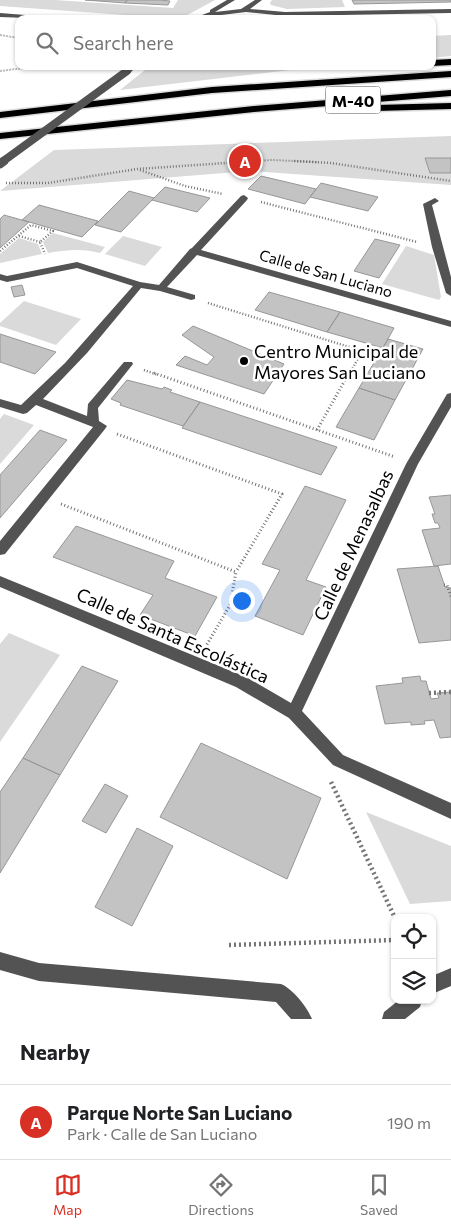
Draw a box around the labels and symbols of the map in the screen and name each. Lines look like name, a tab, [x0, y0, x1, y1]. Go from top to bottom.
road number: M-40	[326, 86, 380, 114]
pin: A	[229, 142, 261, 180]
street label: Calle de San Luciano	[257, 245, 395, 301]
place label: Centro Municipal de Mayores San Luciano	[254, 340, 426, 383]
marker: Centro Municipal de Mayores San Luciano	[238, 355, 250, 367]
street label: Calle de Menasalbas	[308, 466, 398, 624]
street label: Calle de Santa Escolástica	[73, 583, 273, 687]
your location	[229, 588, 255, 614]

